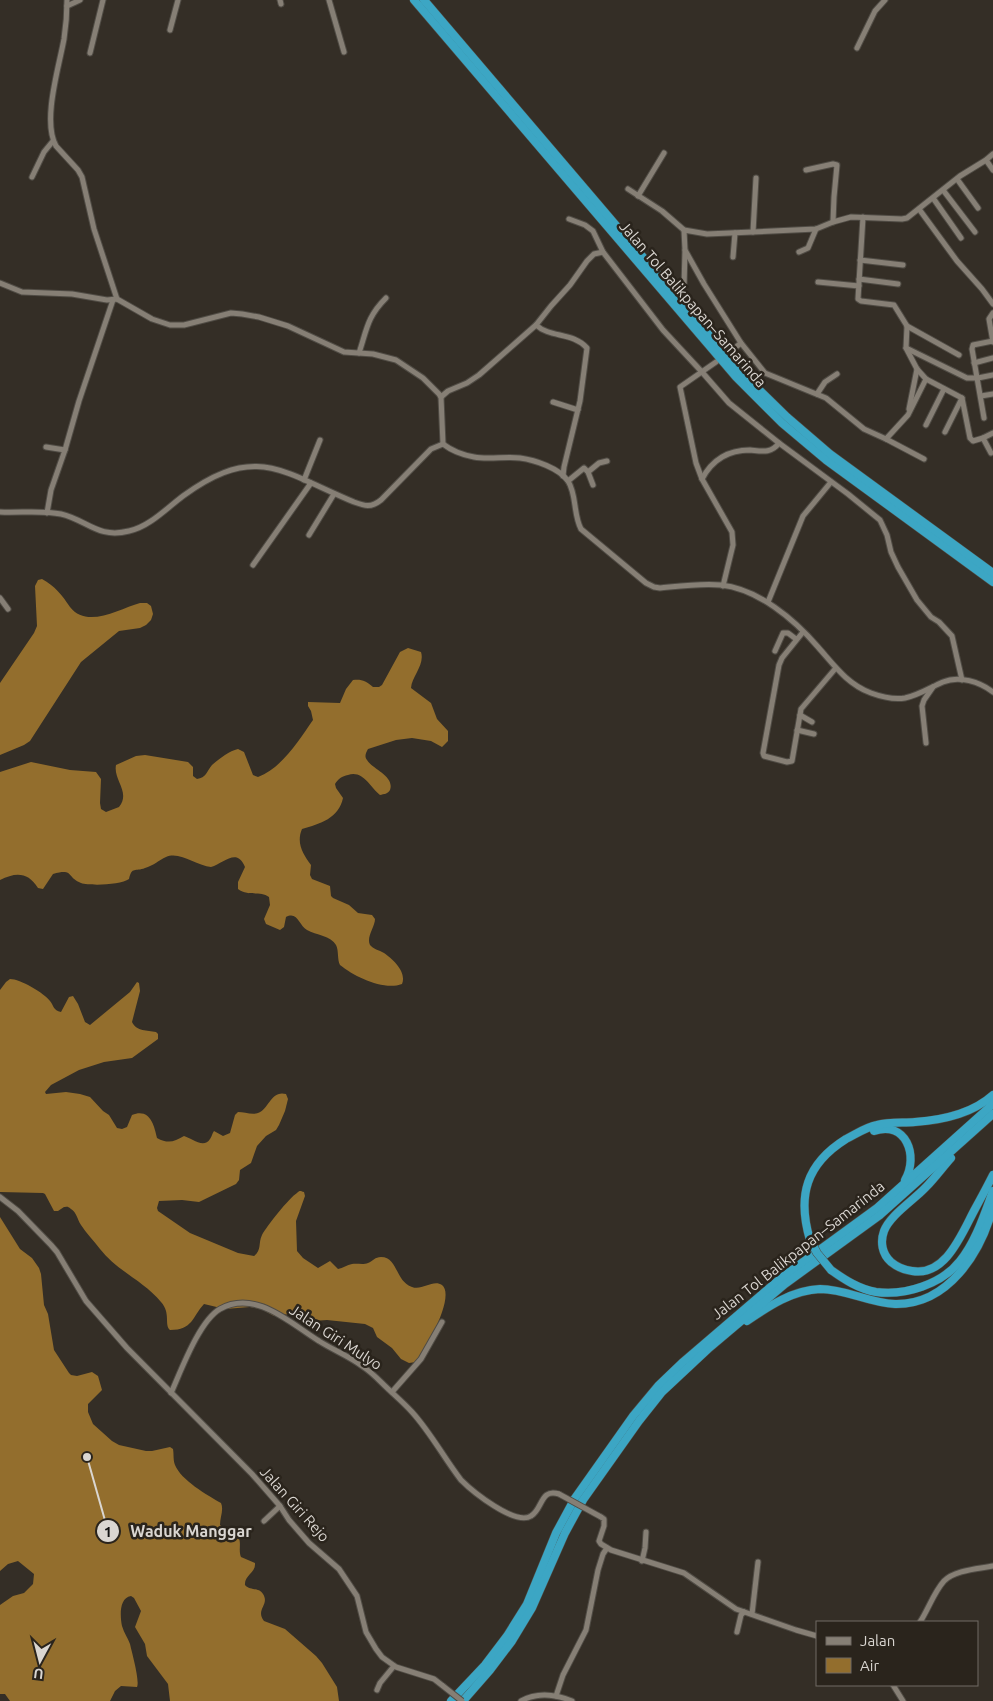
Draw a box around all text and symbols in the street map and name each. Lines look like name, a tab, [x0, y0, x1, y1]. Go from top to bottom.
street label: Jalan Tol Balikpapan–Samarinda	[616, 217, 770, 391]
street label: Jalan Tol Balikpapan–Samarinda	[708, 1177, 888, 1323]
street label: Jalan Giri Mulyo	[287, 1301, 385, 1373]
street label: Jalan Giri Rejo	[257, 1463, 333, 1545]
callout: Waduk Manggar	[95, 1516, 262, 1547]
text: Waduk Manggar	[130, 1522, 252, 1540]
text: 1	[104, 1523, 112, 1540]
legend	[816, 1621, 978, 1686]
text: Jalan	[860, 1632, 895, 1649]
north arrow	[15, 1636, 65, 1686]
text: Air	[860, 1657, 879, 1674]
text: U	[33, 1665, 44, 1682]

